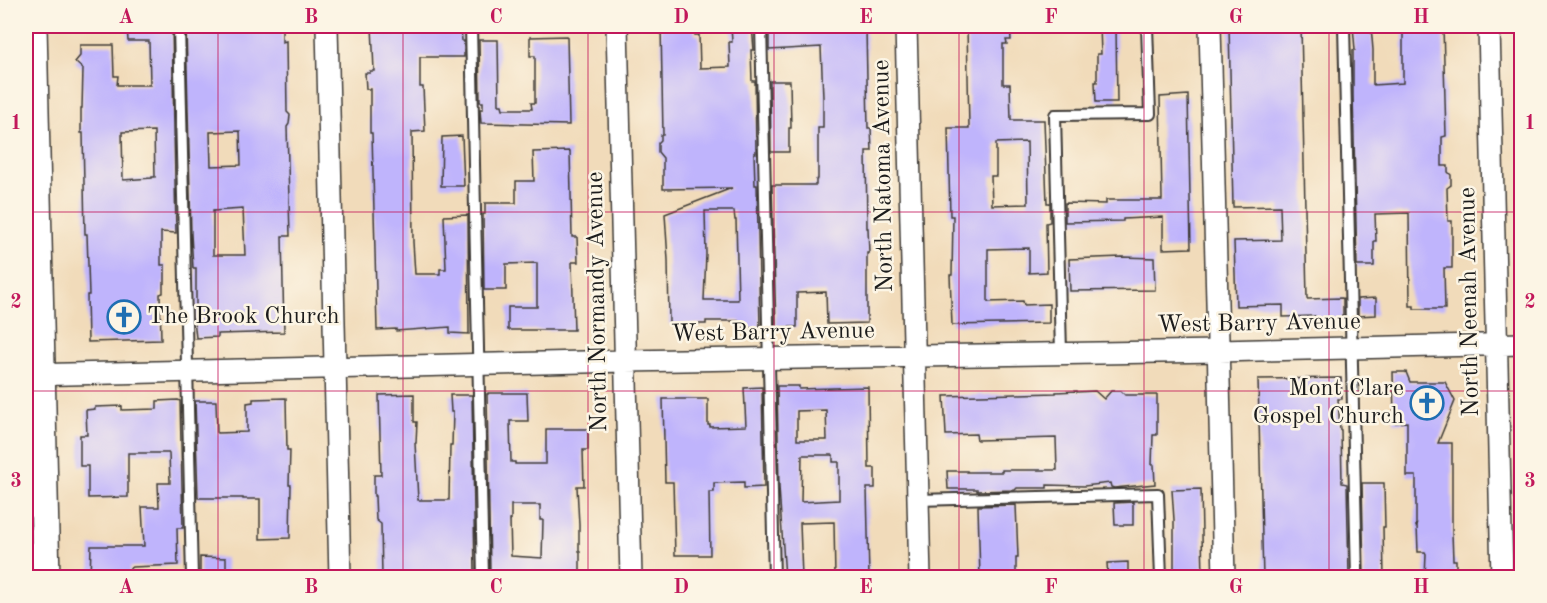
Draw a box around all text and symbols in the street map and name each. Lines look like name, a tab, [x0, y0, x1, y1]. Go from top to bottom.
text: A	[118, 8, 134, 28]
text: B	[304, 8, 318, 28]
text: C	[489, 8, 503, 28]
text: D	[673, 8, 689, 28]
text: E	[859, 8, 873, 28]
text: F	[1044, 8, 1058, 28]
text: G	[1229, 8, 1243, 28]
text: H	[1413, 8, 1429, 28]
street label: North Natoma Avenue	[870, 59, 898, 293]
text: 1	[10, 114, 22, 134]
text: 1	[1524, 114, 1536, 134]
street label: North Normandy Avenue	[584, 171, 612, 433]
street label: North Neenah Avenue	[1456, 187, 1484, 417]
text: 2	[10, 293, 22, 313]
text: 2	[1524, 293, 1536, 313]
church icon: The Brook Church	[106, 299, 142, 335]
place label: The Brook Church	[147, 305, 340, 329]
street label: West Barry Avenue	[1157, 310, 1361, 338]
street label: West Barry Avenue	[671, 319, 875, 347]
place label: Mont Clare Gospel Church	[1252, 377, 1404, 429]
church icon: Mont Clare Gospel Church	[1409, 385, 1445, 421]
text: 3	[10, 472, 22, 492]
text: 3	[1524, 472, 1536, 492]
text: A	[118, 578, 134, 598]
text: B	[304, 578, 318, 598]
text: C	[489, 578, 503, 598]
text: D	[673, 578, 689, 598]
text: E	[859, 578, 873, 598]
text: F	[1044, 578, 1058, 598]
text: G	[1229, 578, 1243, 598]
text: H	[1413, 578, 1429, 598]

